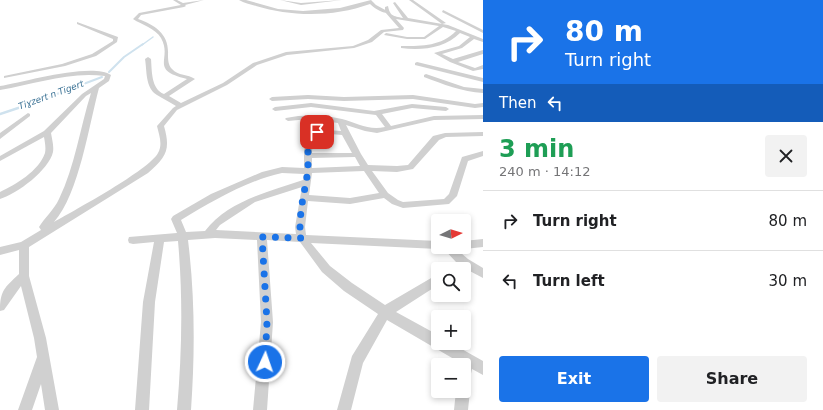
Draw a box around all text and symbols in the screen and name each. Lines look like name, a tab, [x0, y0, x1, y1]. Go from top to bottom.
text: 80 m	[565, 15, 643, 48]
icon: right	[499, 16, 551, 68]
text: Turn right	[565, 49, 651, 70]
water label: Tiɣzert n Tigert	[17, 78, 85, 111]
icon: left	[544, 92, 566, 114]
text: Then	[499, 94, 536, 112]
pin	[300, 115, 334, 149]
icon: arrive	[306, 121, 328, 143]
text: 3 min	[499, 135, 574, 163]
button: close	[765, 135, 807, 177]
text: 240 m · 14:12	[499, 164, 590, 179]
icon: right	[499, 210, 521, 232]
text: Turn right	[533, 212, 617, 230]
text: 80 m	[769, 212, 807, 230]
north arrow	[431, 214, 471, 254]
map controls	[431, 214, 471, 398]
button: search	[431, 262, 471, 302]
icon: left	[499, 270, 521, 292]
text: Turn left	[533, 272, 605, 290]
text: 30 m	[769, 272, 807, 290]
button: +	[431, 310, 471, 350]
position arrow	[244, 341, 286, 383]
button: Exit	[499, 356, 649, 402]
button: Share	[657, 356, 807, 402]
button: −	[431, 358, 471, 398]

